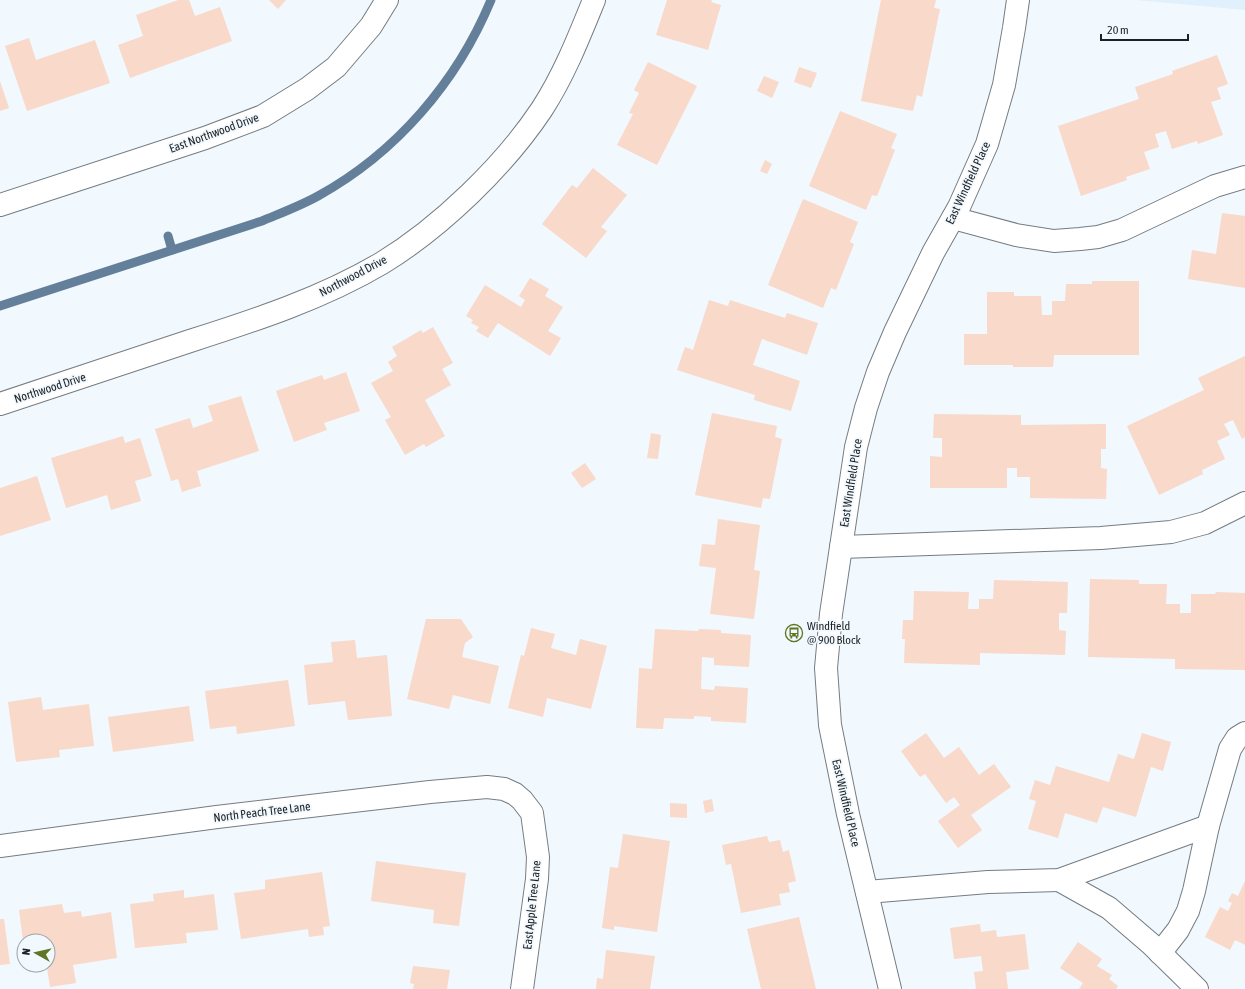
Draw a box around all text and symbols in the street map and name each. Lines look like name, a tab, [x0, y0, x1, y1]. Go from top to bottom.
scale bar	[1101, 16, 1188, 42]
text: 20 m	[1107, 23, 1129, 37]
street label: East Northwood Drive	[167, 110, 261, 156]
street label: East Windfield Place	[943, 140, 993, 226]
street label: Northwood Drive	[317, 252, 389, 300]
street label: Northwood Drive	[12, 370, 88, 406]
street label: East Windfield Place	[837, 438, 865, 528]
place label: Windfield @ 900 Block	[807, 619, 861, 647]
bus stop icon: Windfield @ 900 Block	[784, 623, 804, 643]
street label: East Windfield Place	[829, 758, 863, 848]
street label: North Peach Tree Lane	[213, 799, 311, 825]
street label: East Apple Tree Lane	[520, 860, 544, 950]
north arrow	[16, 933, 56, 973]
text: N	[20, 948, 32, 956]

